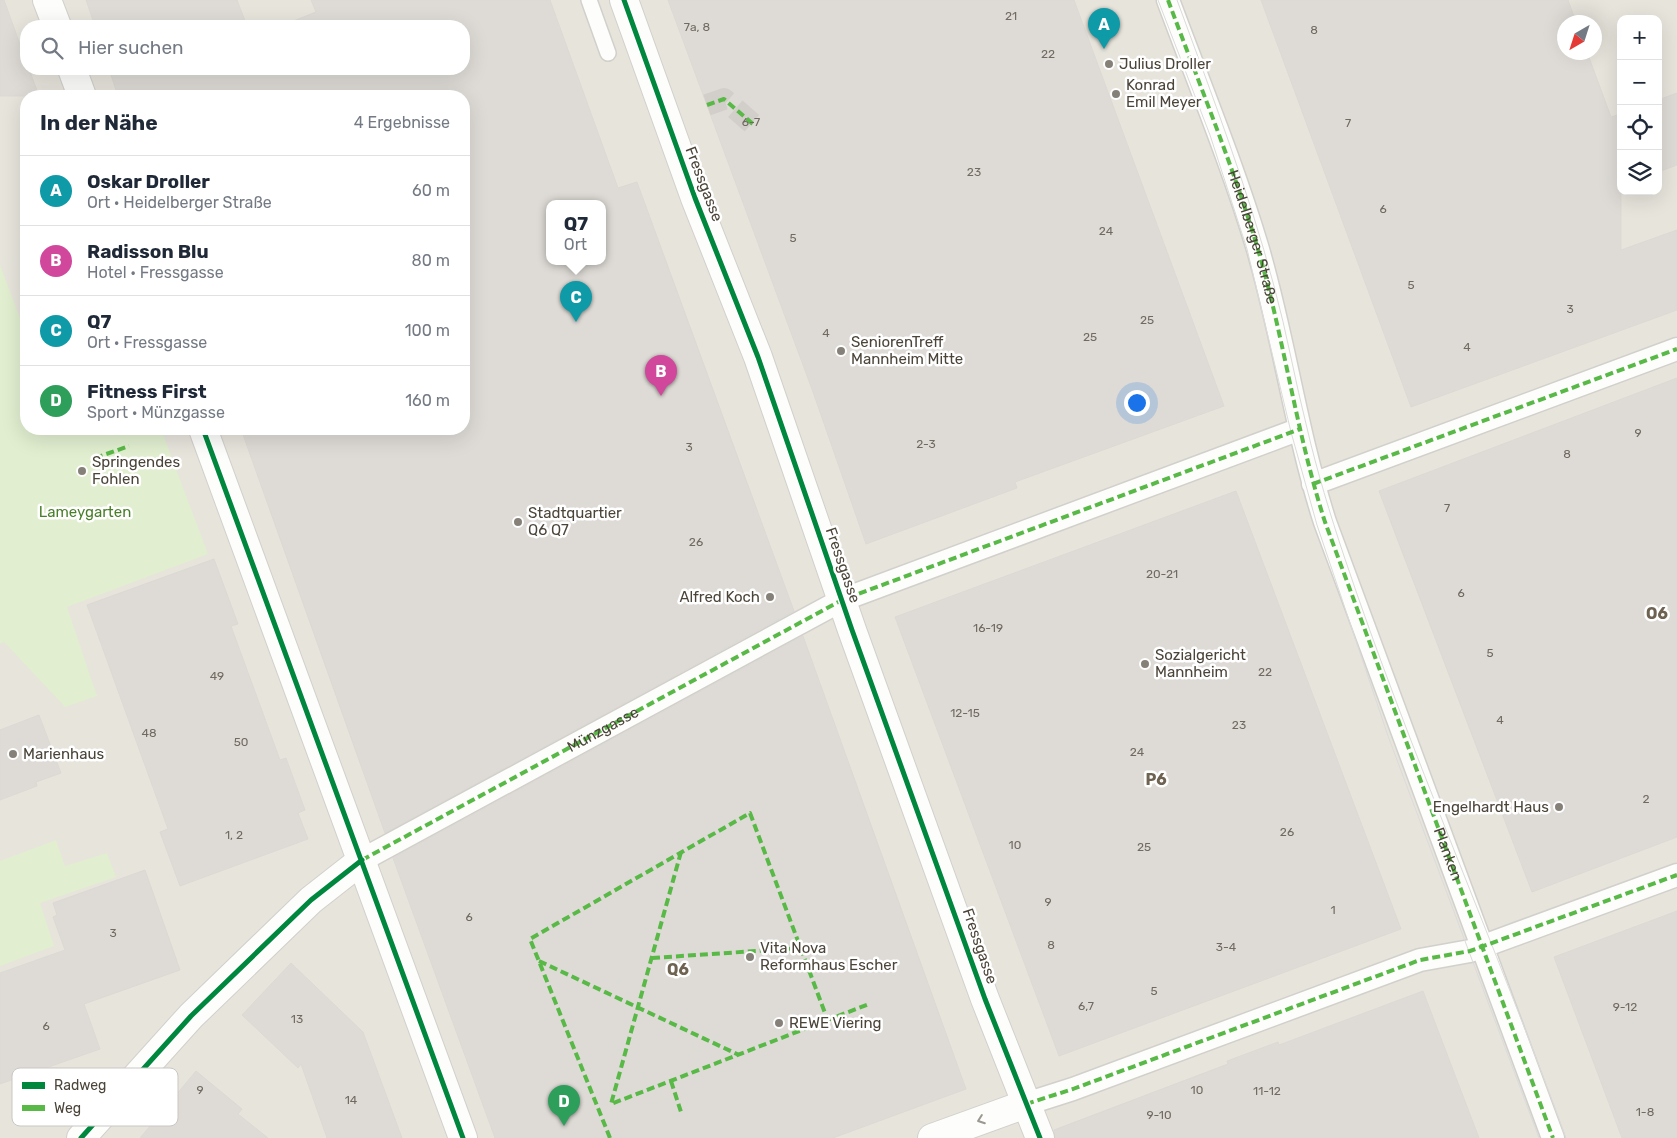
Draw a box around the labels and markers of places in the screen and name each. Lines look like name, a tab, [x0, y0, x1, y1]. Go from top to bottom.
pin: A	[1088, 8, 1120, 49]
place label: Julius Droller	[1119, 55, 1211, 73]
marker: Julius Droller	[1103, 58, 1115, 70]
place label: Konrad Emil Meyer	[1126, 76, 1202, 111]
marker: Konrad Emil Meyer	[1110, 88, 1122, 100]
pin: C	[560, 281, 592, 322]
place label: SeniorenTreff Mannheim Mitte	[851, 333, 963, 368]
marker: SeniorenTreff Mannheim Mitte	[835, 345, 847, 357]
pin: B	[645, 355, 677, 396]
place label: Springendes Fohlen	[92, 453, 180, 488]
marker: Springendes Fohlen	[76, 465, 88, 477]
place label: Stadtquartier Q6 Q7	[528, 504, 622, 539]
marker: Stadtquartier Q6 Q7	[512, 516, 524, 528]
place label: Alfred Koch	[679, 588, 760, 606]
marker: Alfred Koch	[764, 591, 776, 603]
place label: Sozialgericht Mannheim	[1155, 646, 1246, 681]
marker: Sozialgericht Mannheim	[1139, 658, 1151, 670]
place label: Marienhaus	[23, 745, 104, 763]
marker: Marienhaus	[7, 748, 19, 760]
place label: Engelhardt Haus	[1433, 798, 1549, 816]
marker: Engelhardt Haus	[1553, 801, 1565, 813]
place label: Vita Nova Reformhaus Escher	[760, 939, 898, 974]
marker: Vita Nova Reformhaus Escher	[744, 951, 756, 963]
place label: REWE Viering	[789, 1014, 881, 1032]
marker: REWE Viering	[773, 1017, 785, 1029]
pin: D	[548, 1085, 580, 1126]

